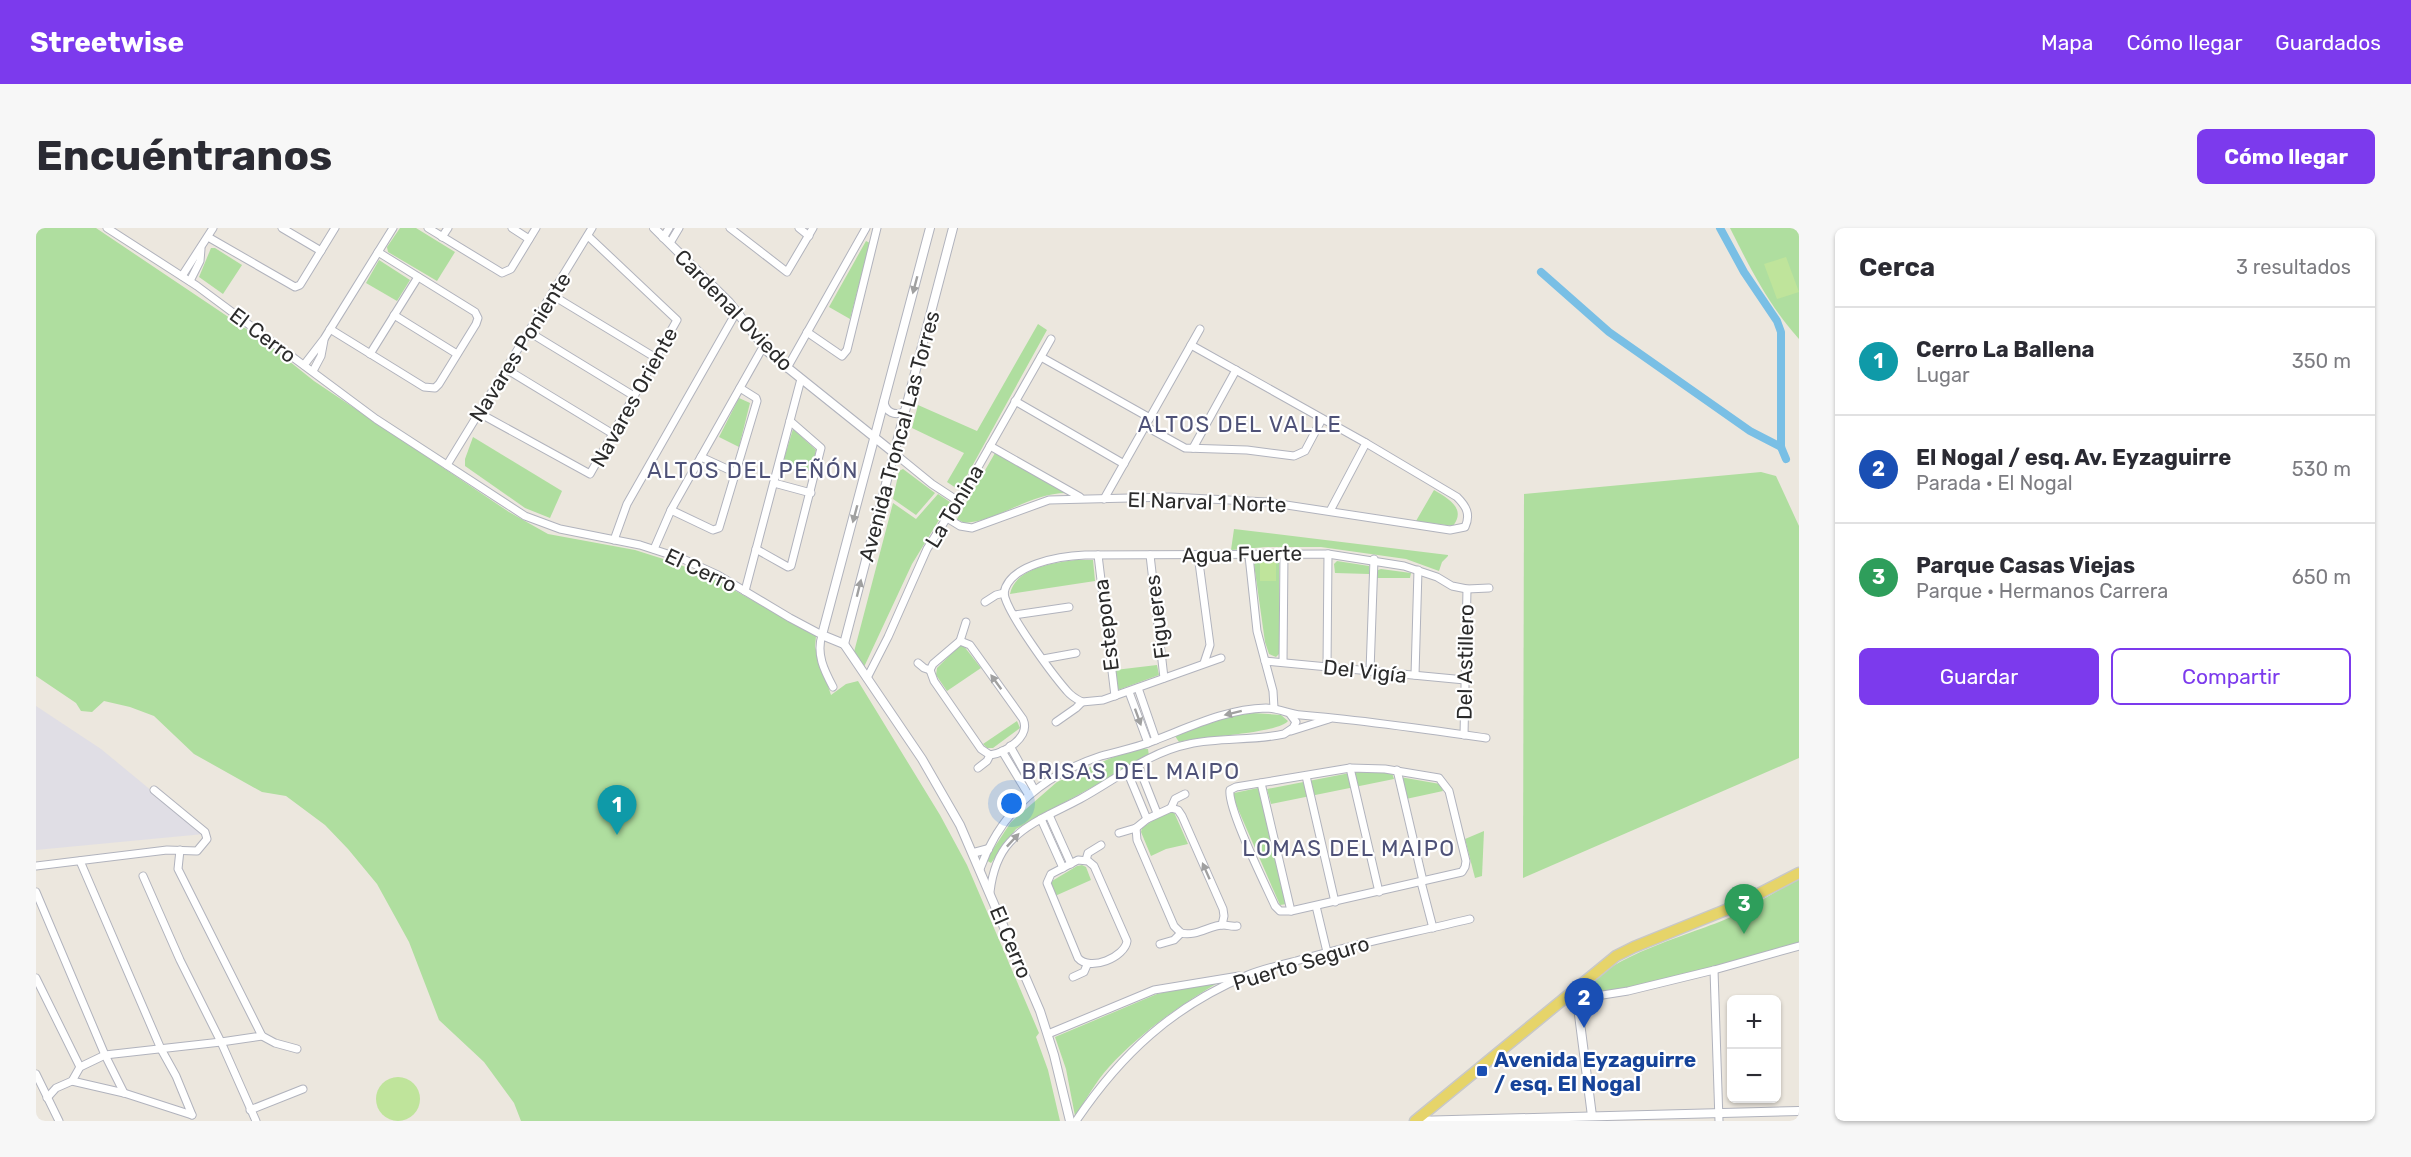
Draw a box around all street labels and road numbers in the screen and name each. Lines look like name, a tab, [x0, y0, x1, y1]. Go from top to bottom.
street label: Cardenal Oviedo	[670, 244, 798, 376]
street label: Navares Poniente	[464, 268, 576, 426]
street label: El Cerro	[225, 302, 301, 368]
street label: Avenida Troncal Las Torres	[853, 308, 945, 564]
street label: Navares Oriente	[585, 323, 683, 471]
street label: La Tonina	[919, 460, 989, 552]
street label: El Narval 1 Norte	[1127, 487, 1287, 517]
street label: Agua Fuerte	[1182, 540, 1302, 568]
street label: El Cerro	[661, 542, 741, 598]
street label: Figueres	[1139, 574, 1175, 660]
street label: Estepona	[1088, 578, 1124, 672]
street label: Del Astillero	[1451, 604, 1479, 720]
street label: Del Vigía	[1322, 654, 1408, 688]
street label: El Cerro	[985, 902, 1037, 982]
street label: Puerto Seguro	[1230, 930, 1372, 996]

